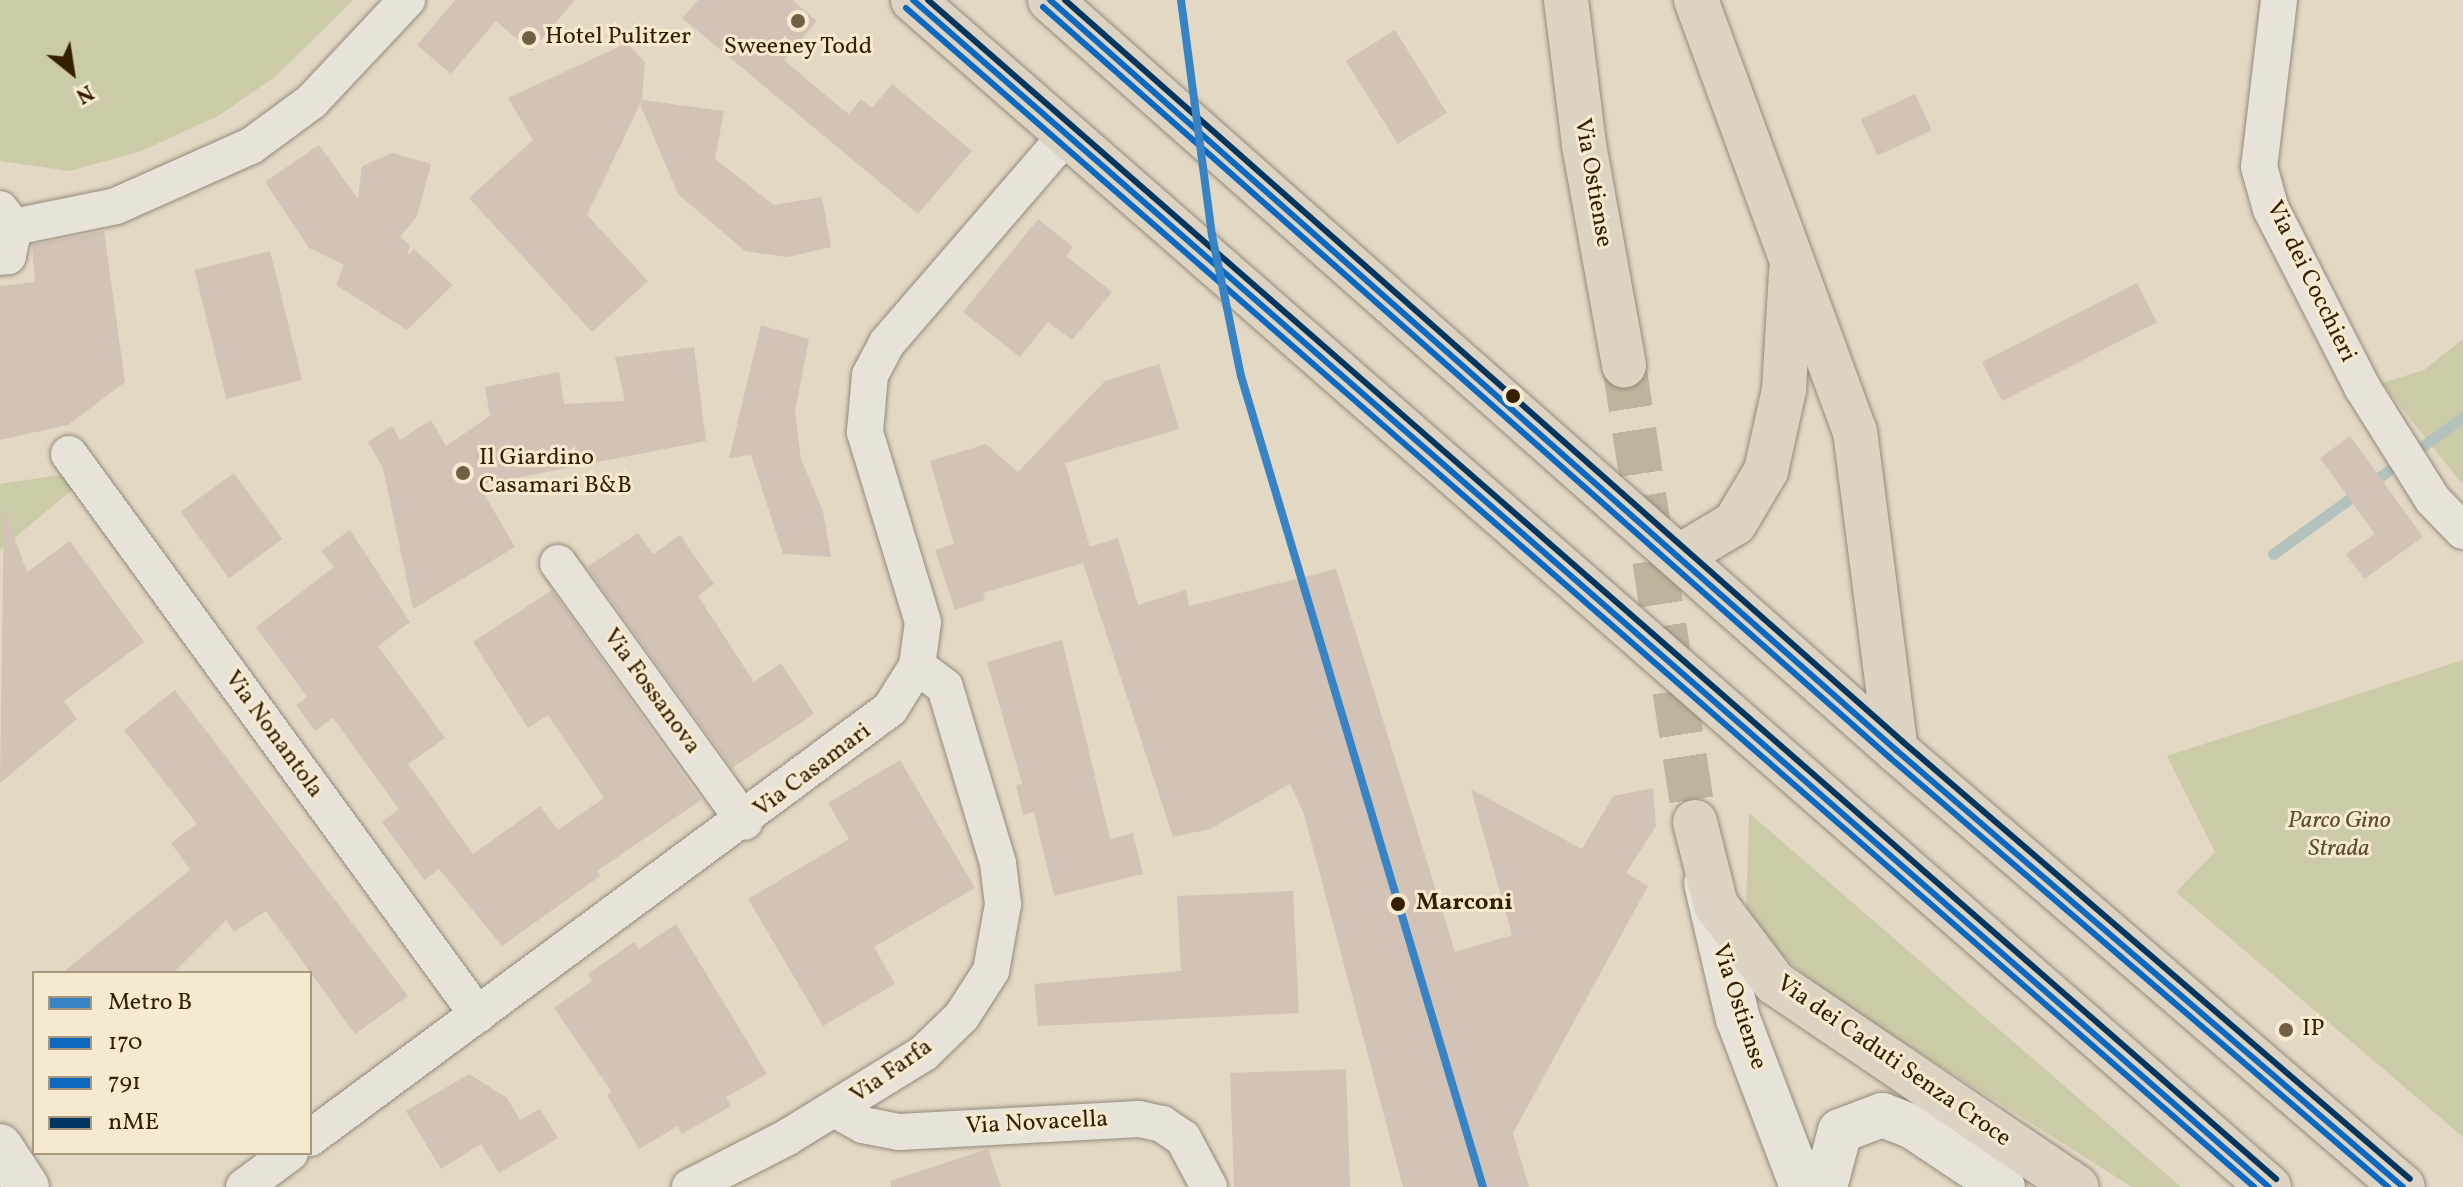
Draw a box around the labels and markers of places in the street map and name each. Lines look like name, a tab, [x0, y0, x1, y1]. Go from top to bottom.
marker: Sweeney Todd	[789, 12, 807, 30]
place label: Hotel Pulitzer	[545, 24, 691, 52]
marker: Hotel Pulitzer	[520, 29, 538, 47]
place label: Sweeney Todd	[723, 34, 873, 62]
unlabelled marker	[1505, 388, 1521, 404]
place label: Il Giardino Casamari B&B	[479, 445, 632, 501]
marker: Il Giardino Casamari B&B	[454, 464, 472, 482]
place label: Marconi	[1416, 890, 1513, 918]
marker: Marconi	[1387, 893, 1409, 915]
place label: IP	[2302, 1016, 2324, 1044]
marker: IP	[2277, 1021, 2295, 1039]

